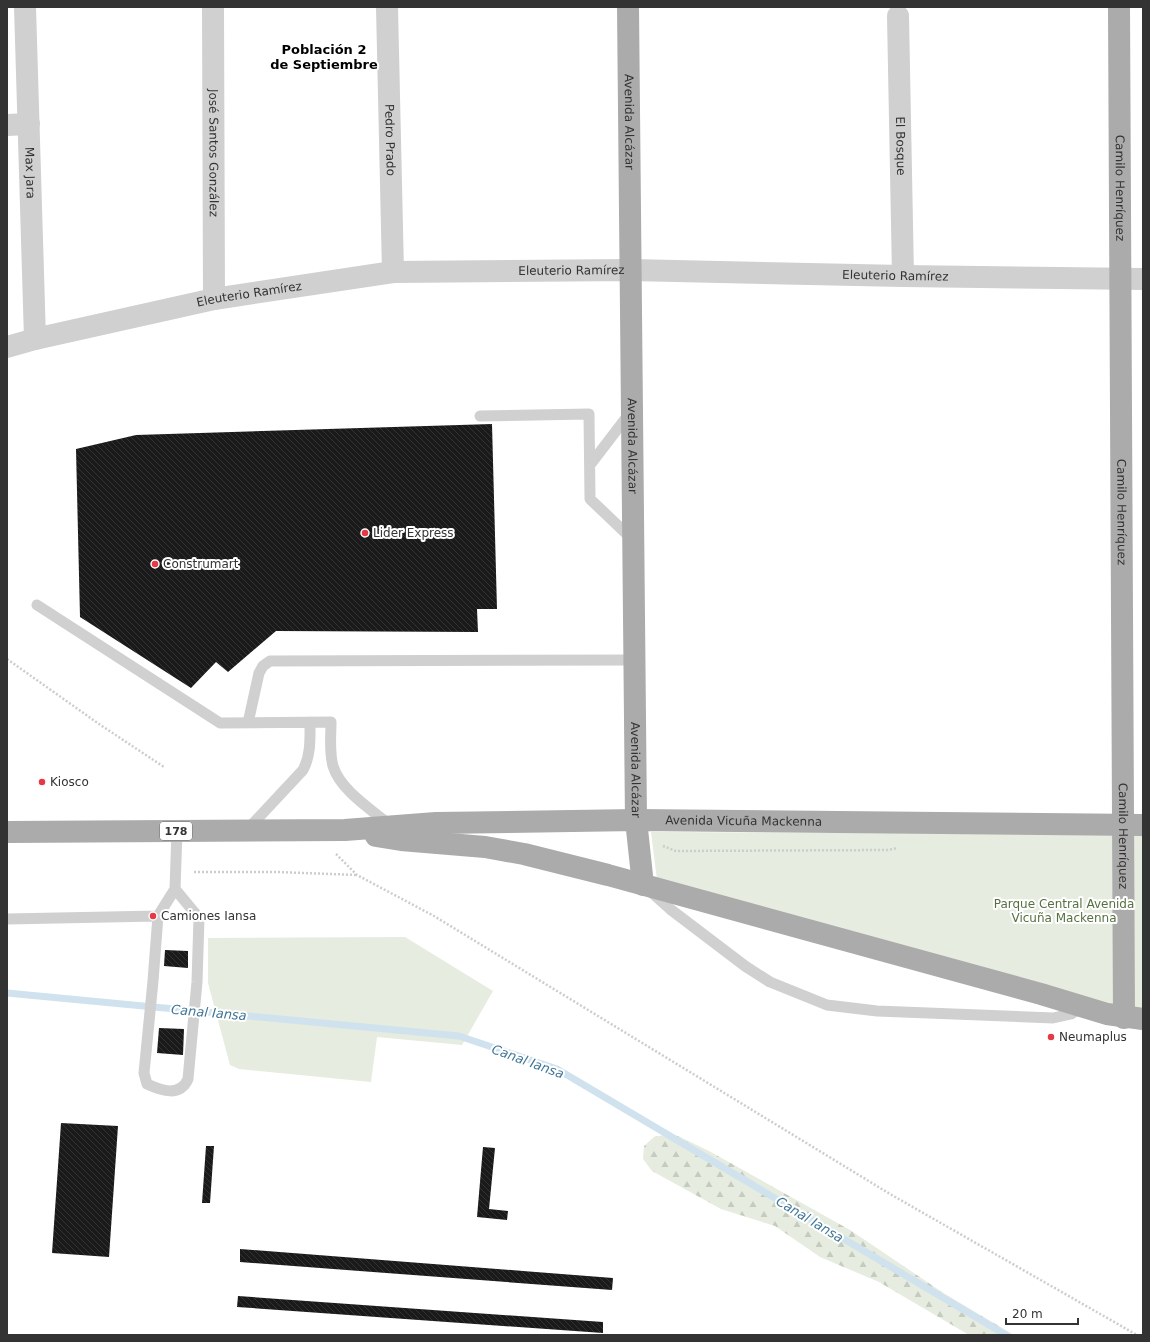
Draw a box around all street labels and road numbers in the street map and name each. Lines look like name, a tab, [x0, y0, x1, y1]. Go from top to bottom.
street label: Avenida Alcázar	[622, 74, 637, 170]
street label: José Santos González	[206, 88, 221, 217]
street label: Pedro Prado	[382, 104, 398, 176]
street label: El Bosque	[893, 116, 908, 176]
street label: Camilo Henríquez	[1113, 135, 1127, 241]
street label: Max Jara	[22, 147, 38, 199]
street label: Eleuterio Ramírez	[518, 263, 625, 278]
street label: Eleuterio Ramírez	[842, 268, 949, 284]
street label: Eleuterio Ramírez	[195, 279, 303, 310]
street label: Avenida Alcázar	[625, 398, 640, 494]
street label: Camilo Henríquez	[1114, 459, 1129, 565]
street label: Avenida Alcázar	[628, 722, 643, 818]
street label: Camilo Henríquez	[1116, 783, 1130, 889]
street label: Avenida Vicuña Mackenna	[665, 813, 822, 829]
road number: 178	[160, 822, 192, 840]

